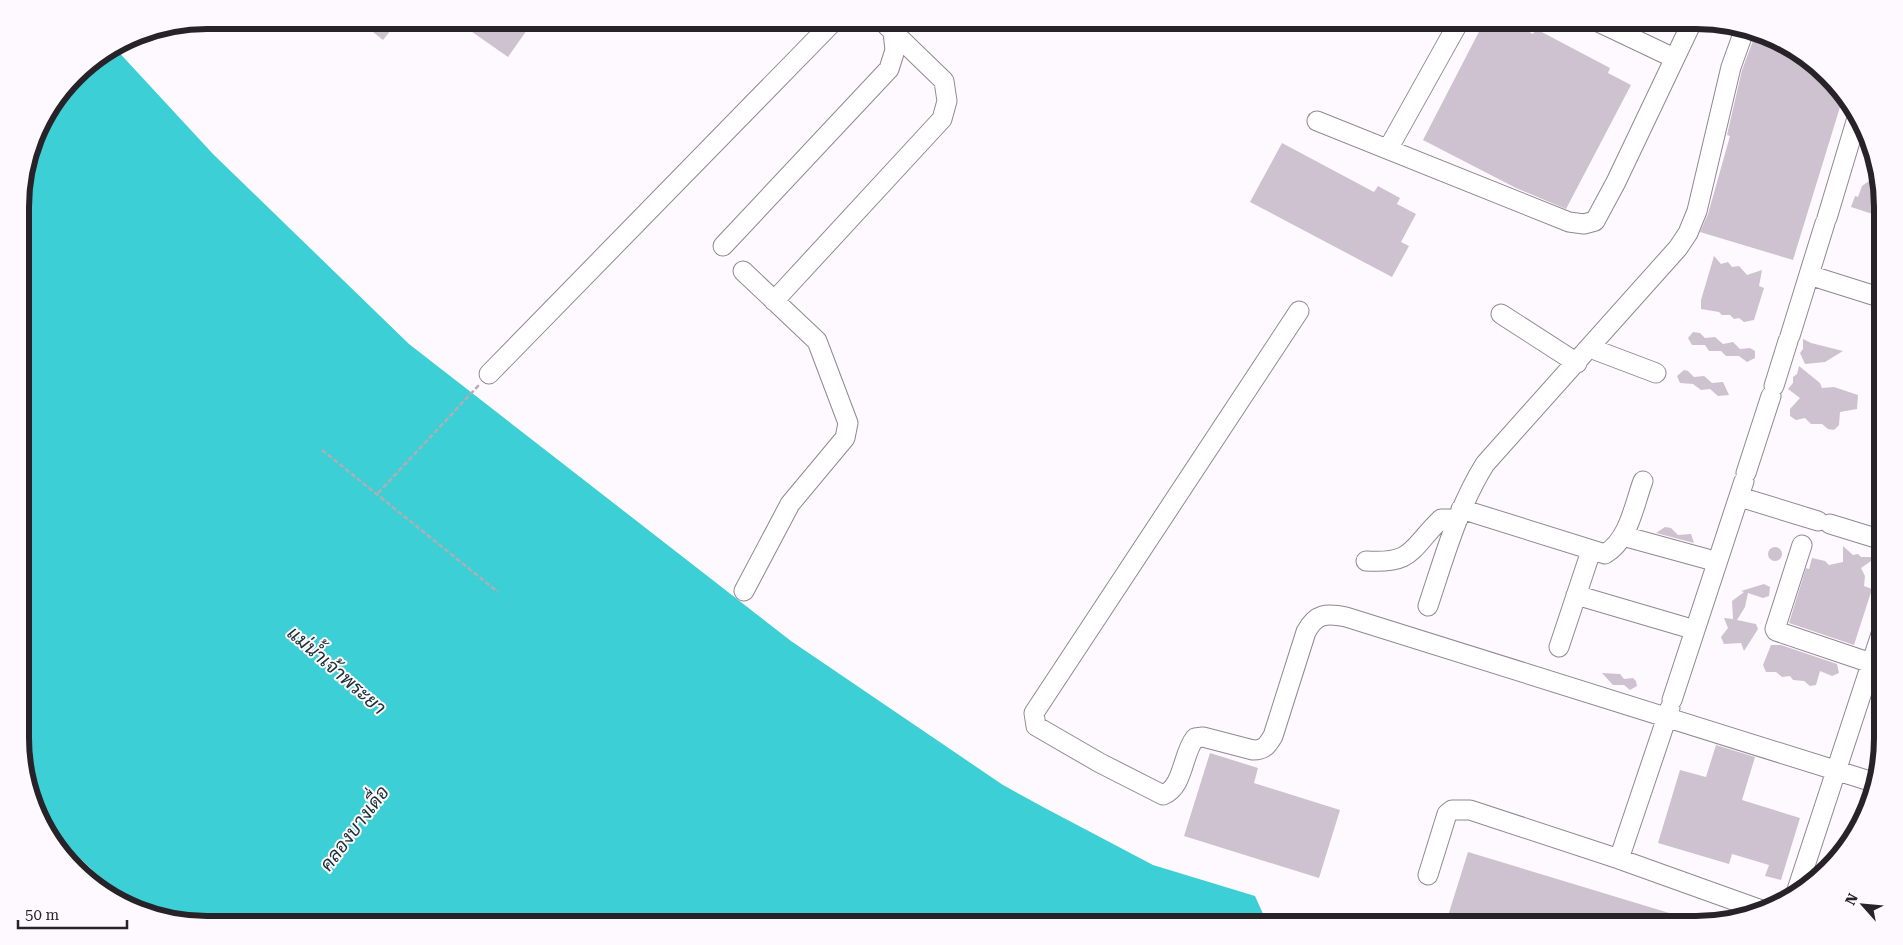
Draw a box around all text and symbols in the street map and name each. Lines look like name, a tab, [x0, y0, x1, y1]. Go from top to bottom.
water label: แม่น้ำเจ้าพระยา	[283, 618, 393, 719]
water label: คลองบางเดื่อ	[310, 778, 394, 875]
north arrow	[1838, 880, 1888, 930]
text: N	[1842, 890, 1861, 908]
scale bar	[18, 898, 126, 930]
text: 50 m	[25, 906, 60, 924]

